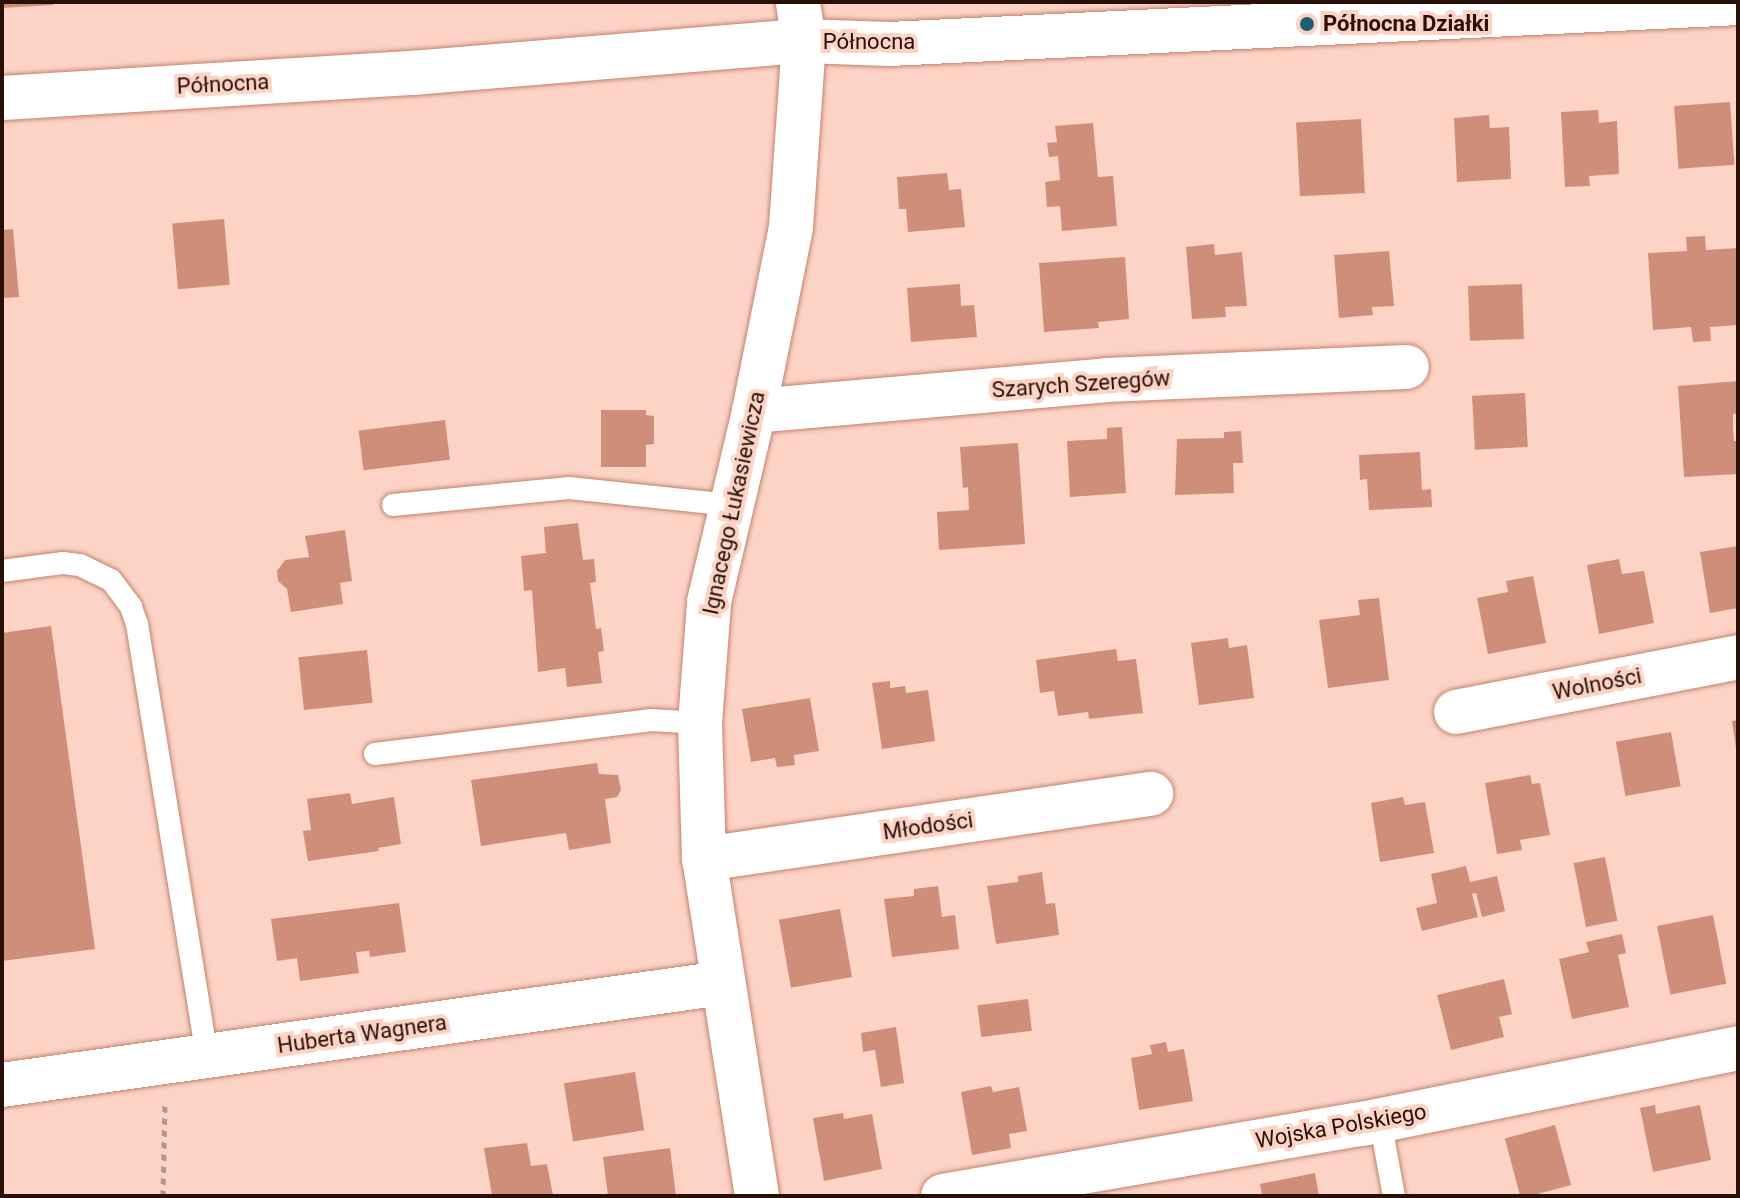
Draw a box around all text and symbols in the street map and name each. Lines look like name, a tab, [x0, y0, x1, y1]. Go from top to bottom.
place label: Północna Działki	[1323, 11, 1489, 37]
marker: Północna Działki	[1298, 15, 1316, 33]
street label: Północna	[823, 29, 915, 55]
street label: Północna	[176, 68, 270, 100]
street label: Szarych Szeregów	[991, 365, 1171, 403]
street label: Ignacego Łukasiewicza	[697, 389, 771, 617]
street label: Wolności	[1550, 662, 1644, 706]
street label: Młodości	[881, 807, 975, 845]
street label: Huberta Wagnera	[276, 1009, 448, 1059]
street label: Wojska Polskiego	[1254, 1098, 1428, 1154]

